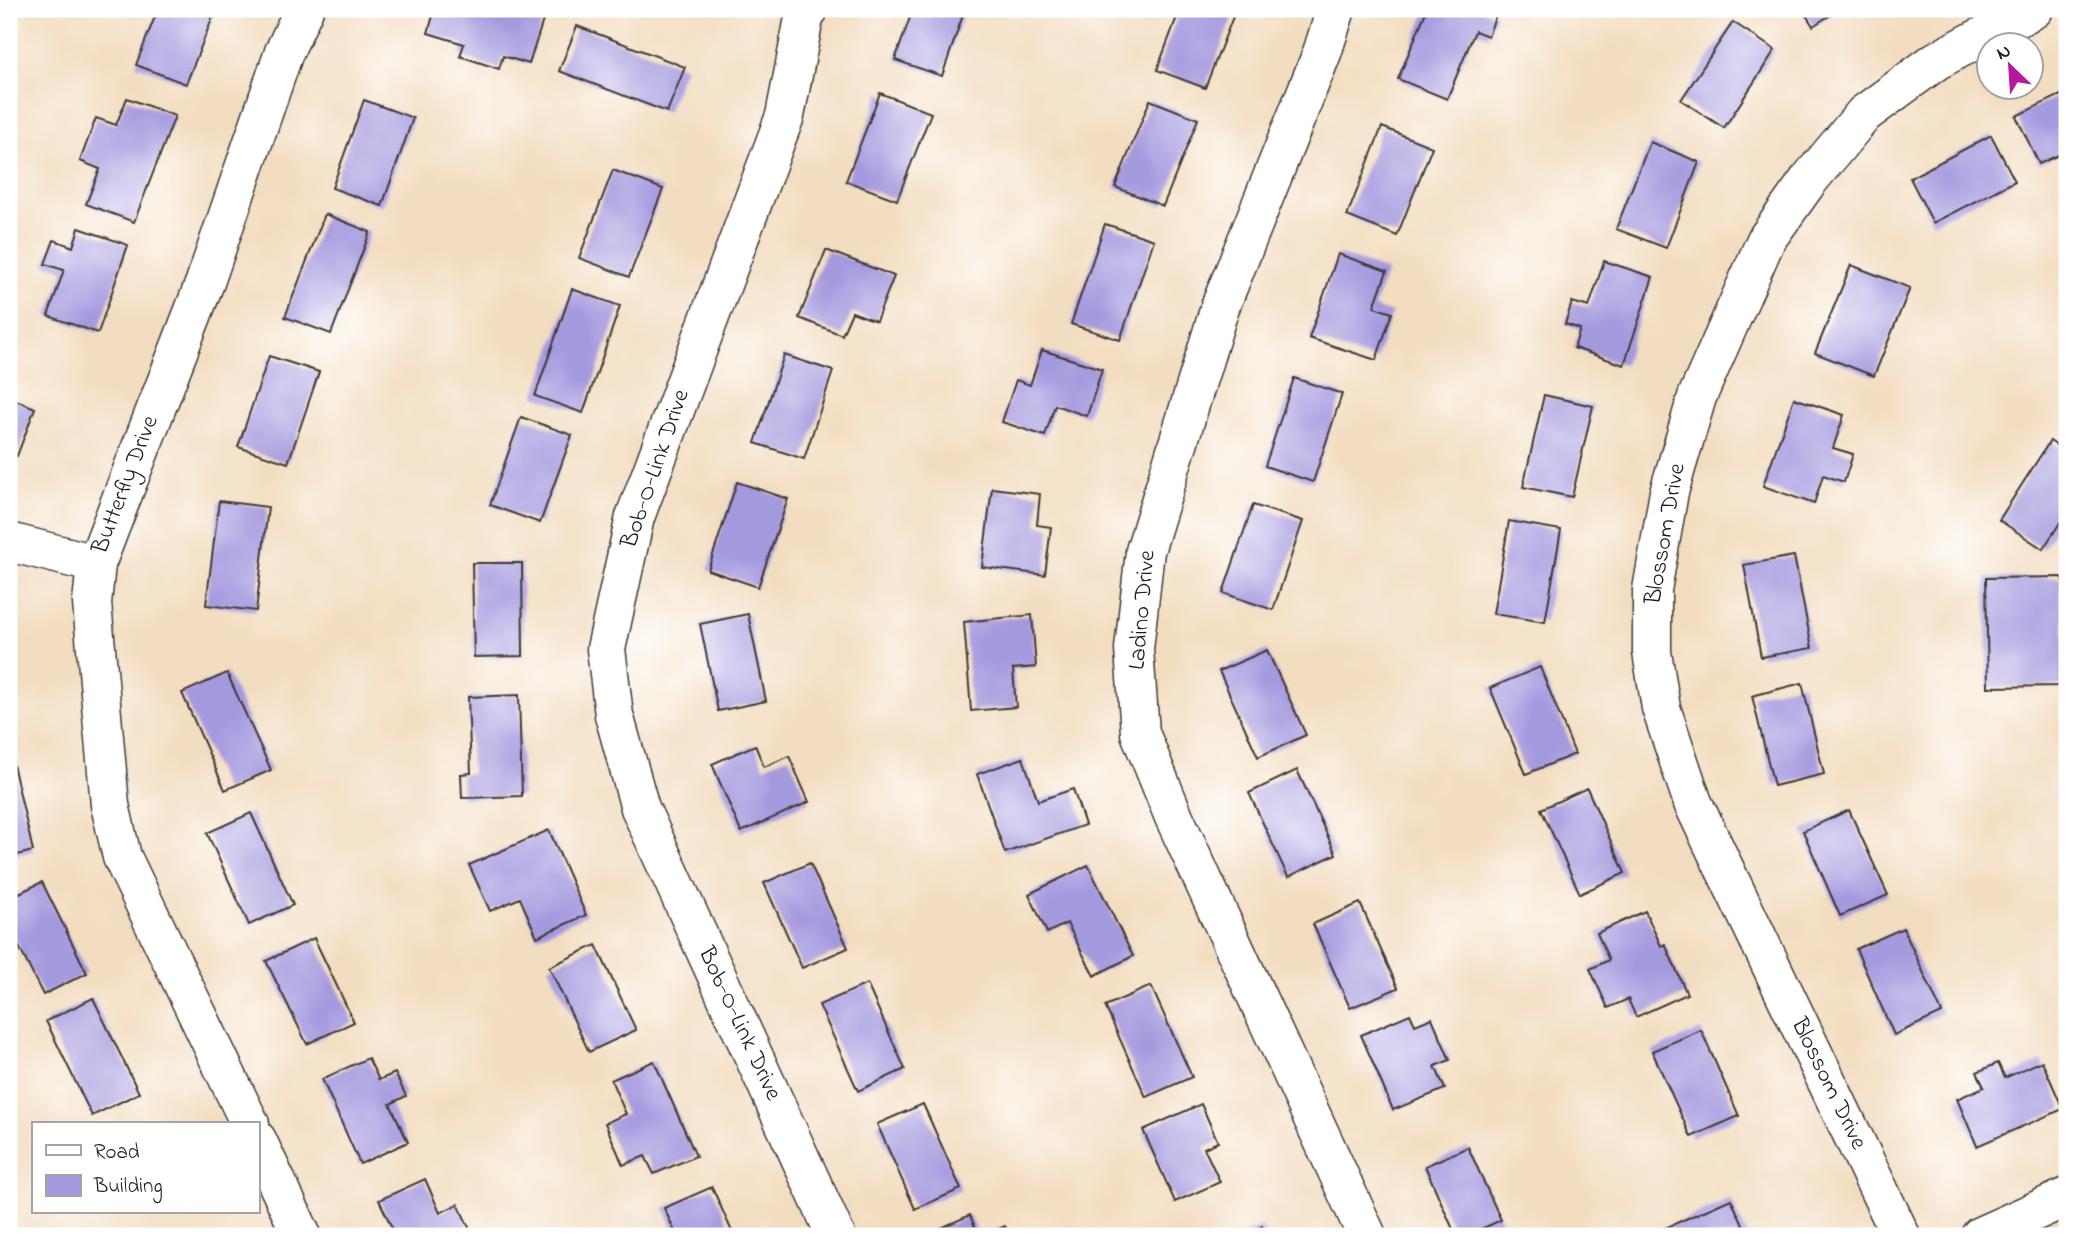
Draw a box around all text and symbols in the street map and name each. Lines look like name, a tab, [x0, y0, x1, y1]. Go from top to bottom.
north arrow	[1974, 32, 2044, 102]
text: N	[1992, 38, 2016, 68]
street label: Bob-O-Link Drive	[612, 385, 700, 554]
street label: Butterfly Drive	[83, 410, 169, 561]
street label: Blossom Drive	[1636, 460, 1696, 608]
street label: Ladino Drive	[1120, 548, 1166, 671]
street label: Bob-O-Link Drive	[688, 940, 790, 1107]
street label: Blossom Drive	[1781, 1011, 1875, 1156]
legend	[32, 1122, 259, 1214]
text: Road	[94, 1138, 140, 1168]
text: Building	[93, 1172, 163, 1204]

